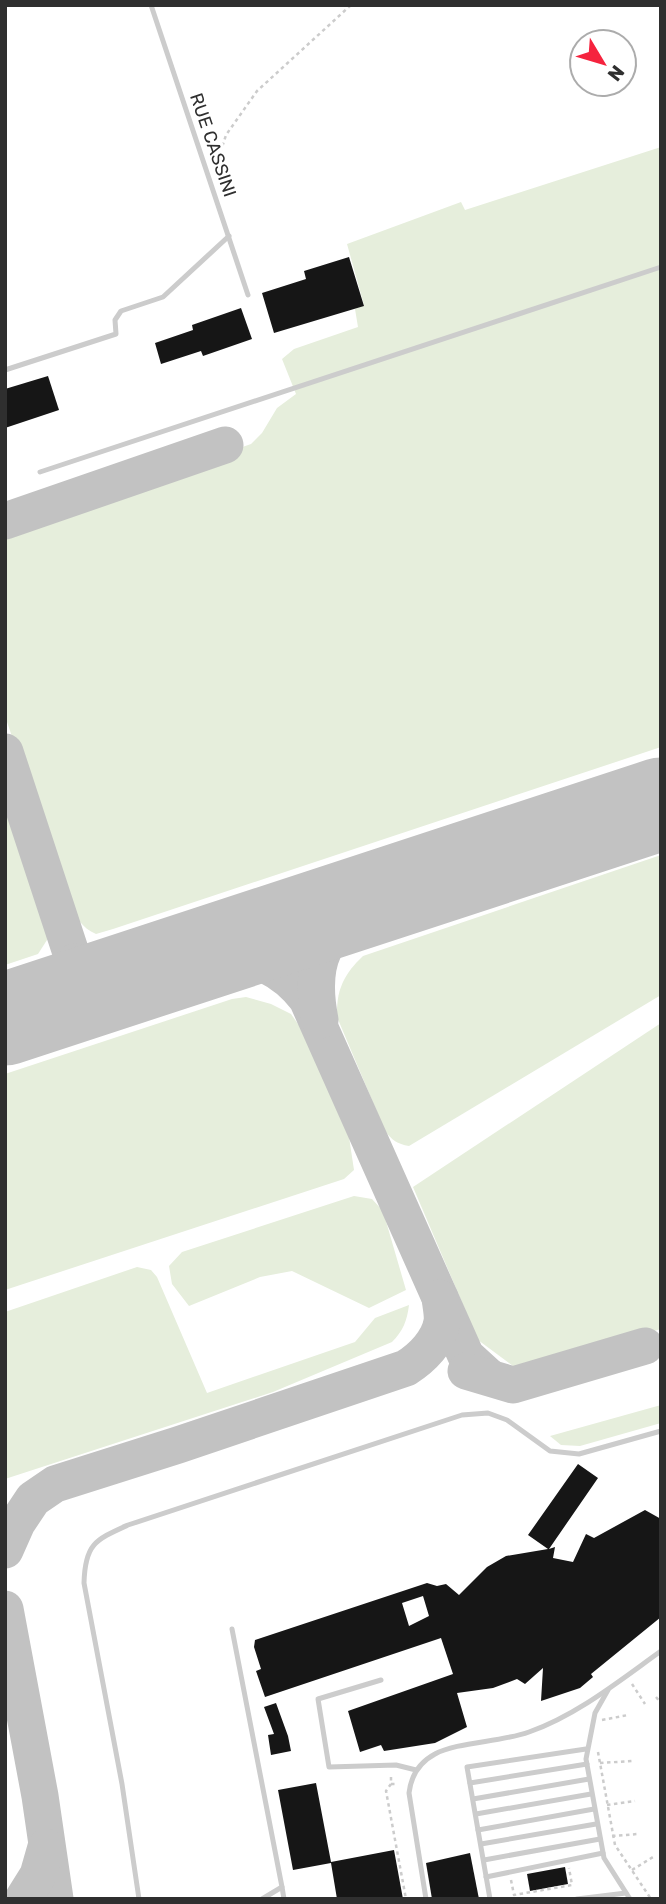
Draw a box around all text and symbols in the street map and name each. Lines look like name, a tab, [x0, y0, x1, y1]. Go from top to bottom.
north arrow	[568, 28, 638, 98]
text: N	[603, 61, 629, 86]
street label: RUE CASSINI	[185, 90, 241, 200]

